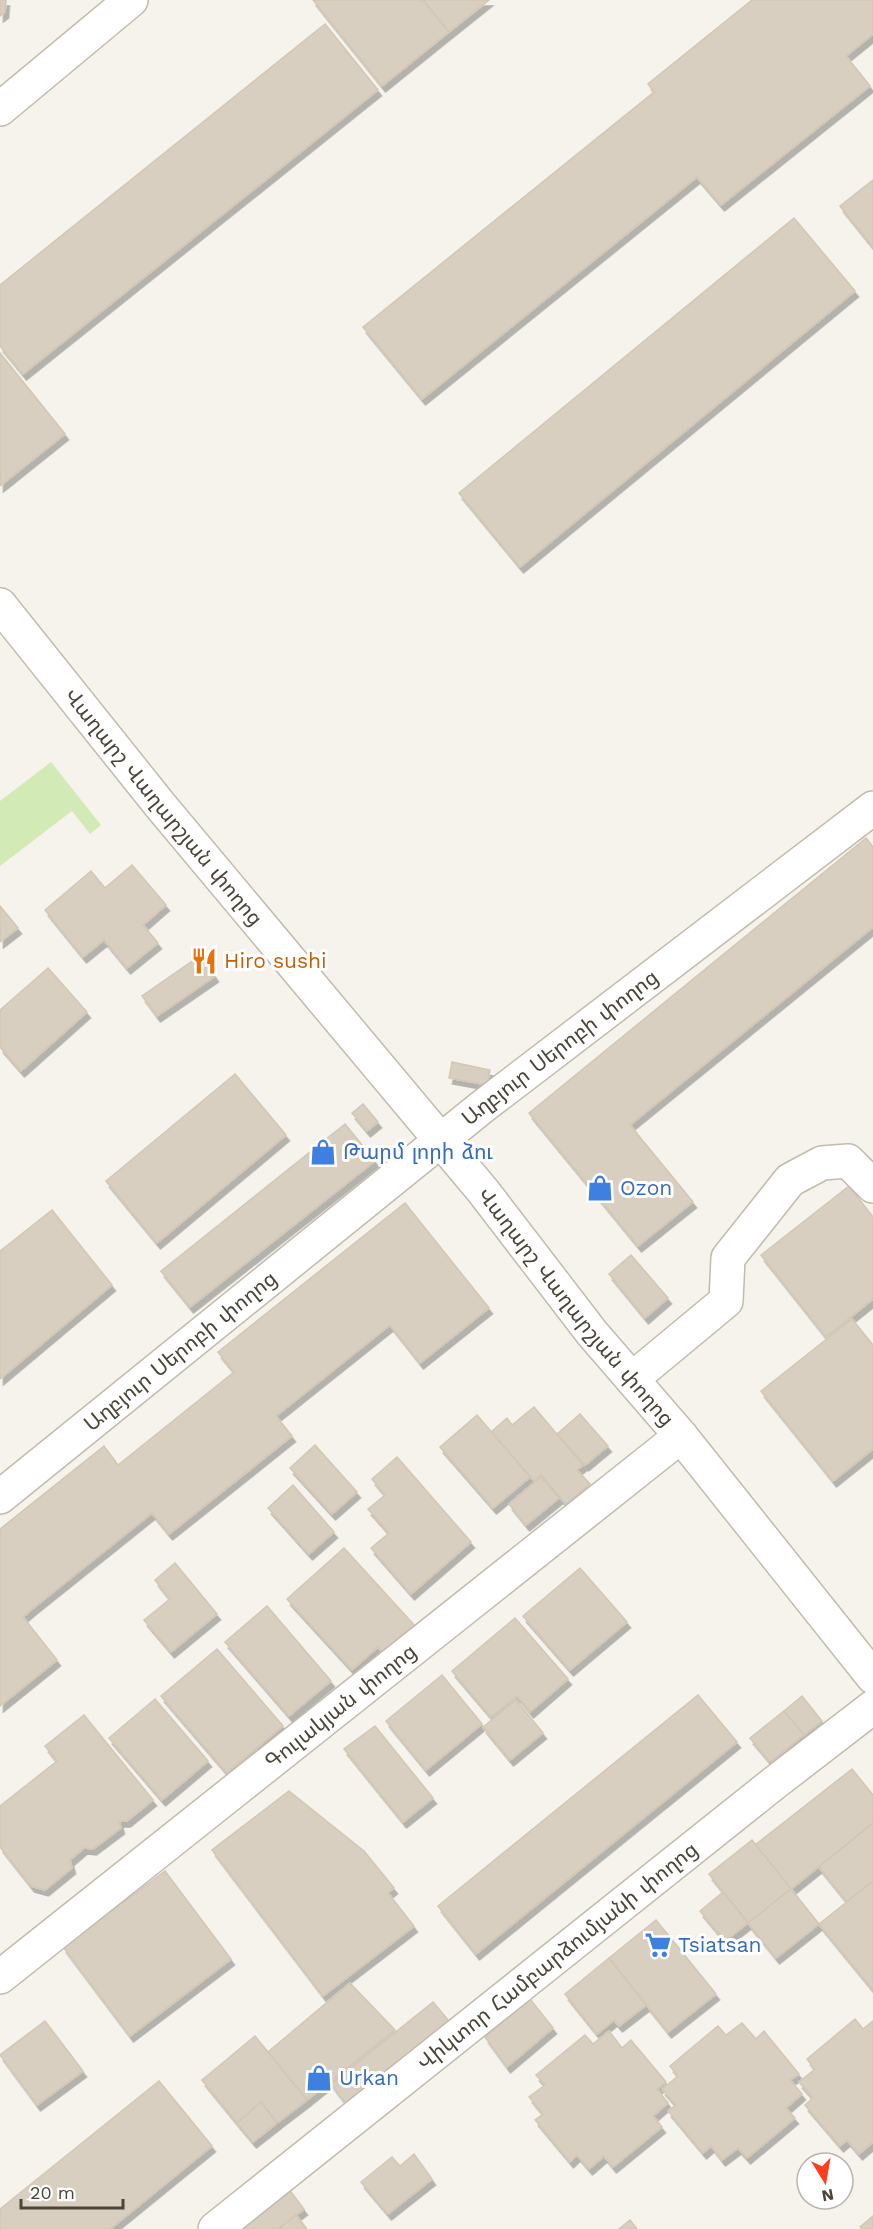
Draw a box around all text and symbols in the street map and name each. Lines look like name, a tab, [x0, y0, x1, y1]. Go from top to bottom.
street label: Վաղարշ Վաղարշյան փողոց	[60, 683, 268, 930]
restaurant icon: Hiro sushi	[189, 946, 219, 976]
place label: Hiro sushi	[224, 948, 327, 973]
street label: Աղբյուր Սերոբի փողոց	[456, 964, 663, 1130]
shop icon: Թարմ լորի ձու	[308, 1137, 338, 1167]
place label: Թարմ լորի ձու	[343, 1139, 493, 1164]
shop icon: Ozon	[585, 1173, 615, 1203]
place label: Ozon	[620, 1175, 672, 1200]
street label: Վաղարշ Վաղարշյան փողոց	[473, 1182, 680, 1431]
street label: Աղբյուր Սերոբի փողոց	[79, 1265, 282, 1436]
street label: Գուլակյան փողոց	[260, 1638, 421, 1774]
street label: Վիկտոր Համբարձումյանի փողոց	[412, 1836, 702, 2075]
supermarket icon: Tsiatsan	[643, 1930, 673, 1960]
place label: Tsiatsan	[678, 1932, 762, 1957]
shop icon: Urkan	[304, 2063, 334, 2093]
place label: Urkan	[339, 2065, 399, 2090]
north arrow	[795, 2151, 855, 2211]
scale bar	[21, 2172, 123, 2210]
text: 20 m	[30, 2182, 75, 2203]
text: N	[820, 2185, 835, 2206]

